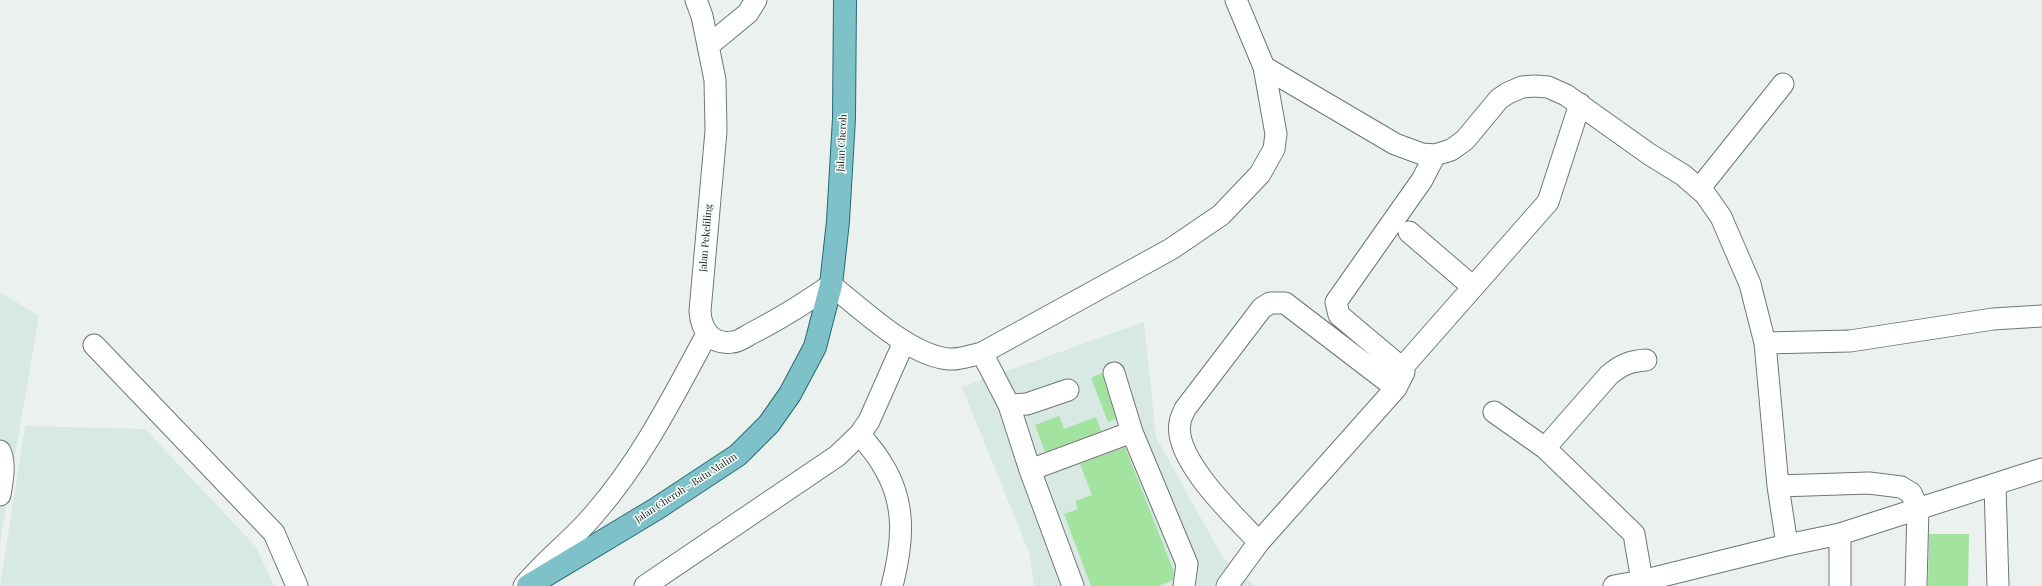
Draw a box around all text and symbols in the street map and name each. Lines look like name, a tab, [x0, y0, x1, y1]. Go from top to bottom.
street label: Jalan Cheroh	[834, 114, 850, 172]
street label: Jalan Pekeliling	[697, 204, 715, 272]
street label: Jalan Cheroh - Batu Malim	[633, 451, 739, 525]

